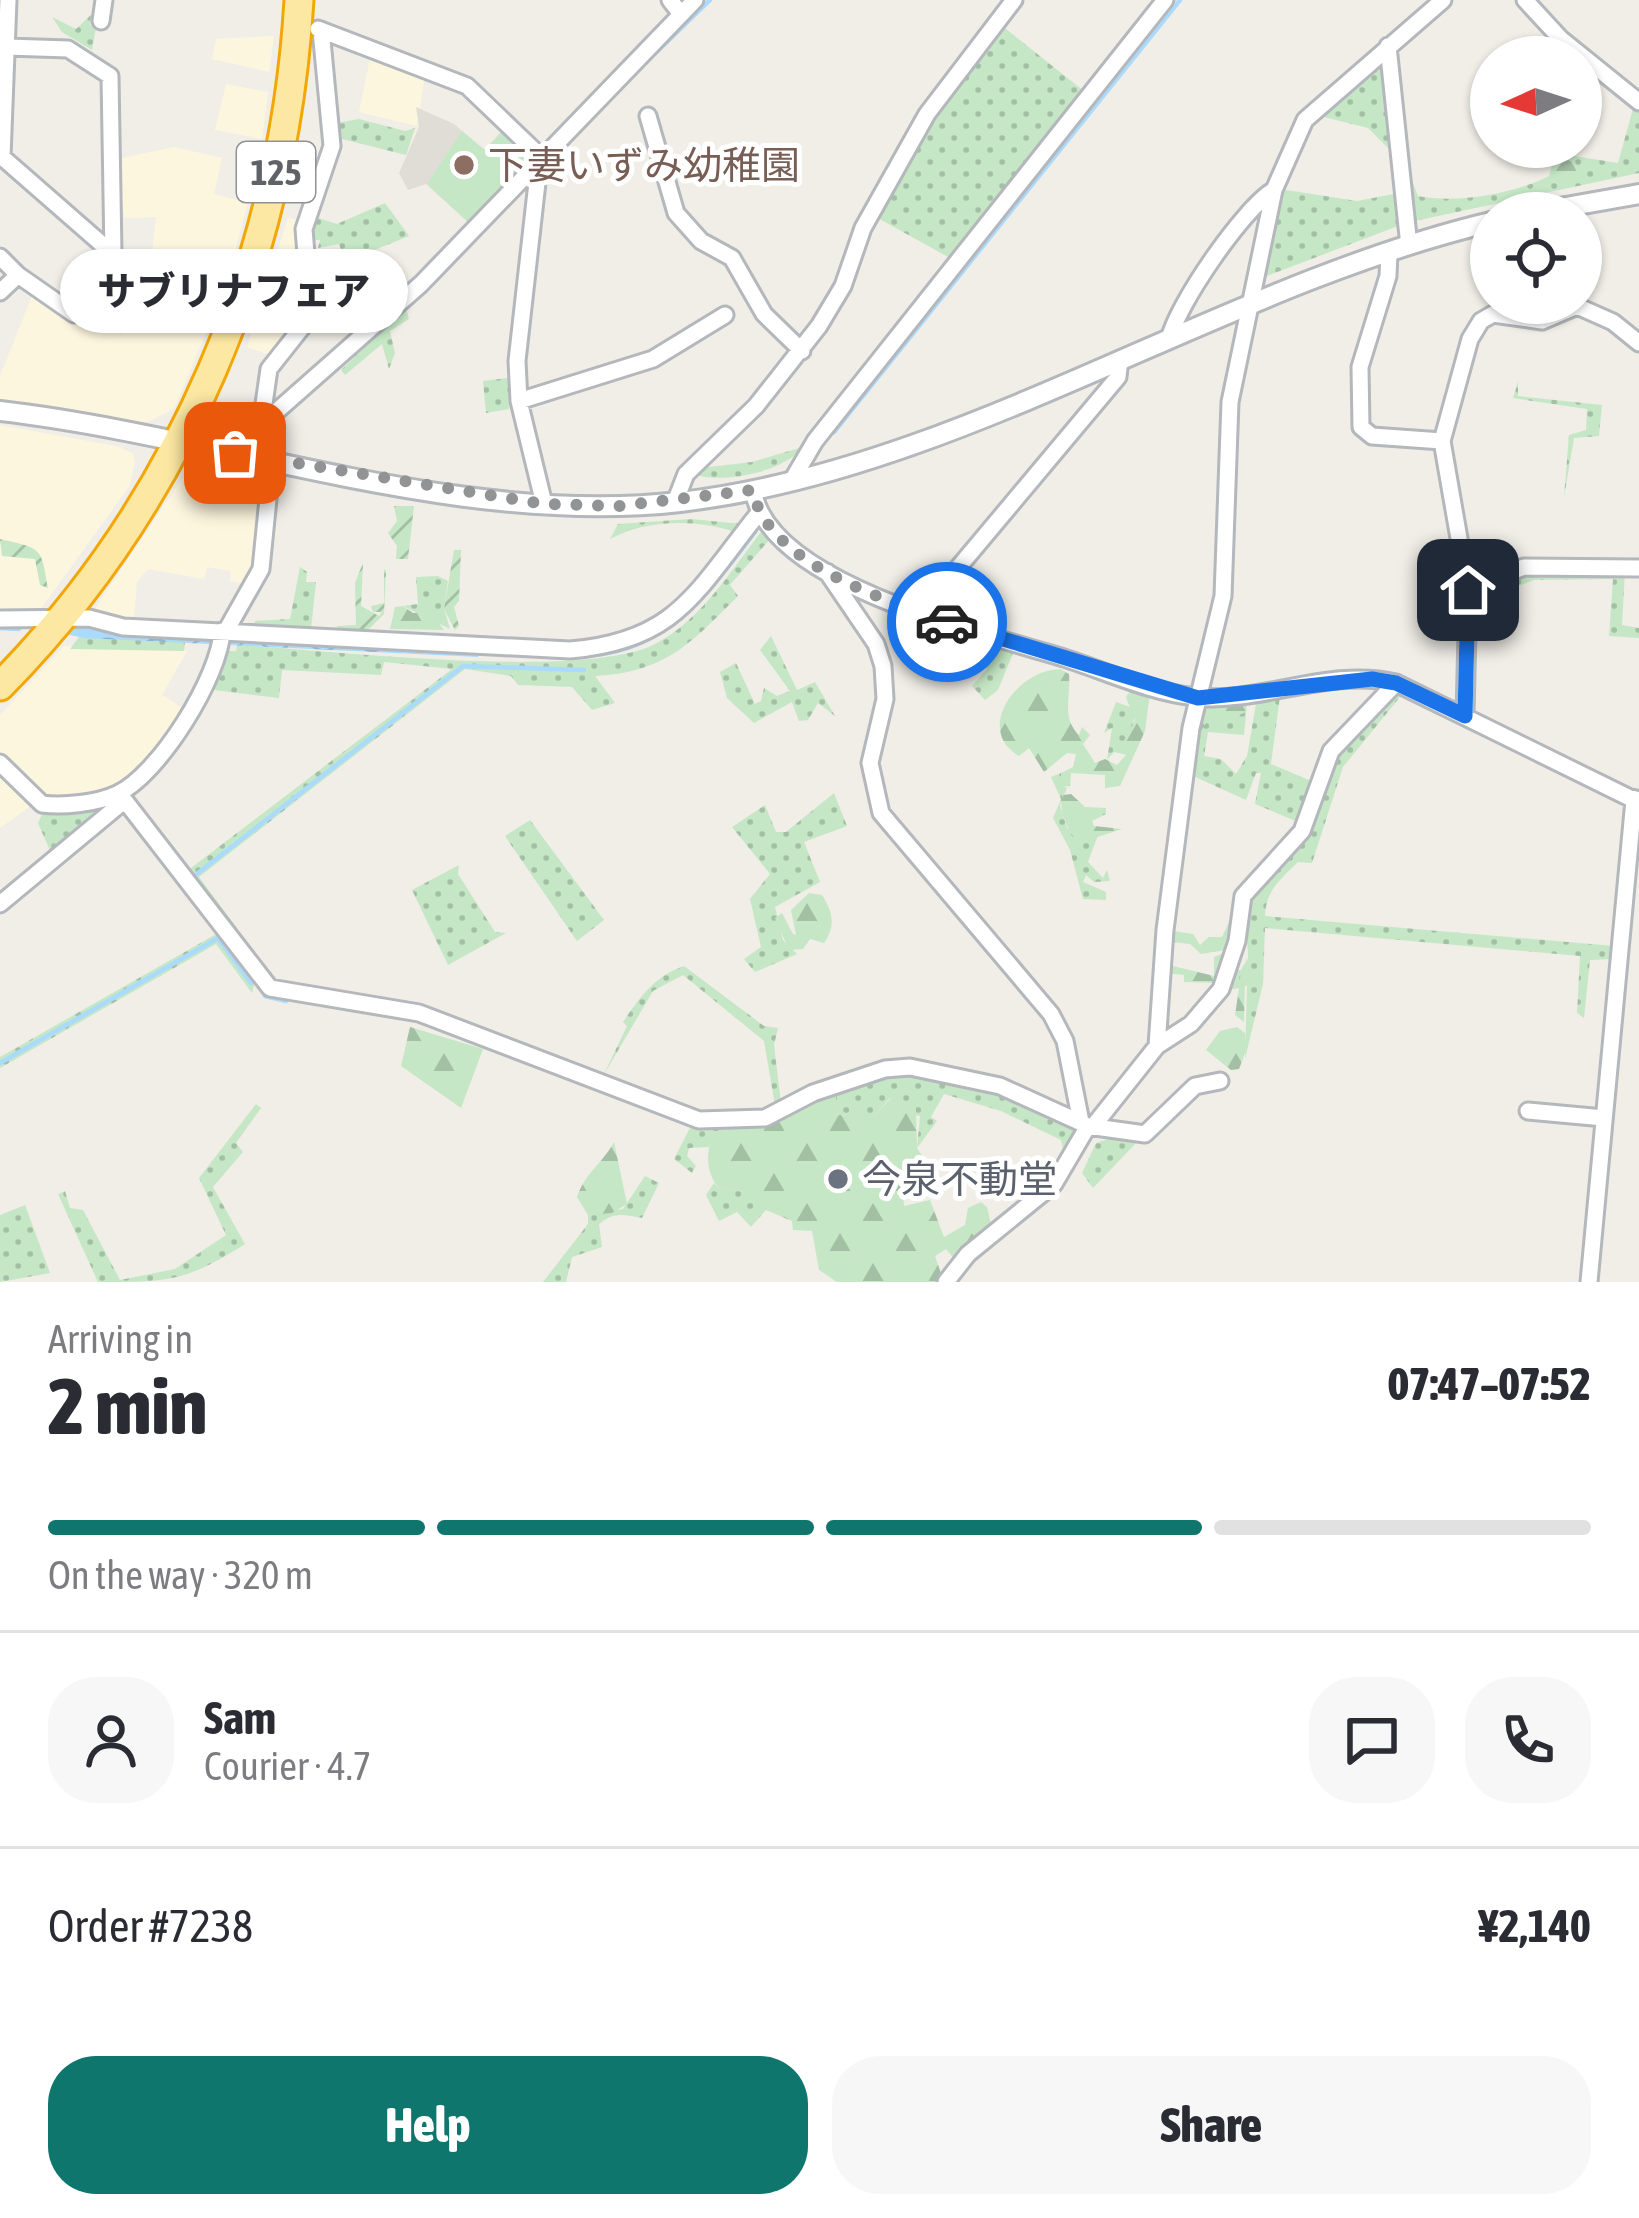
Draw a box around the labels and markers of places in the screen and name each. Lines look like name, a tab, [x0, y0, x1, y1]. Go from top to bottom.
place label: 下妻いずみ幼稚園	[488, 143, 800, 187]
marker: 下妻いずみ幼稚園	[451, 152, 477, 178]
callout: サブリナフェア	[61, 249, 409, 333]
pin	[184, 402, 286, 504]
pin	[1417, 539, 1519, 641]
place label: 今泉不動堂	[862, 1157, 1057, 1201]
marker: 今泉不動堂	[825, 1166, 851, 1192]

